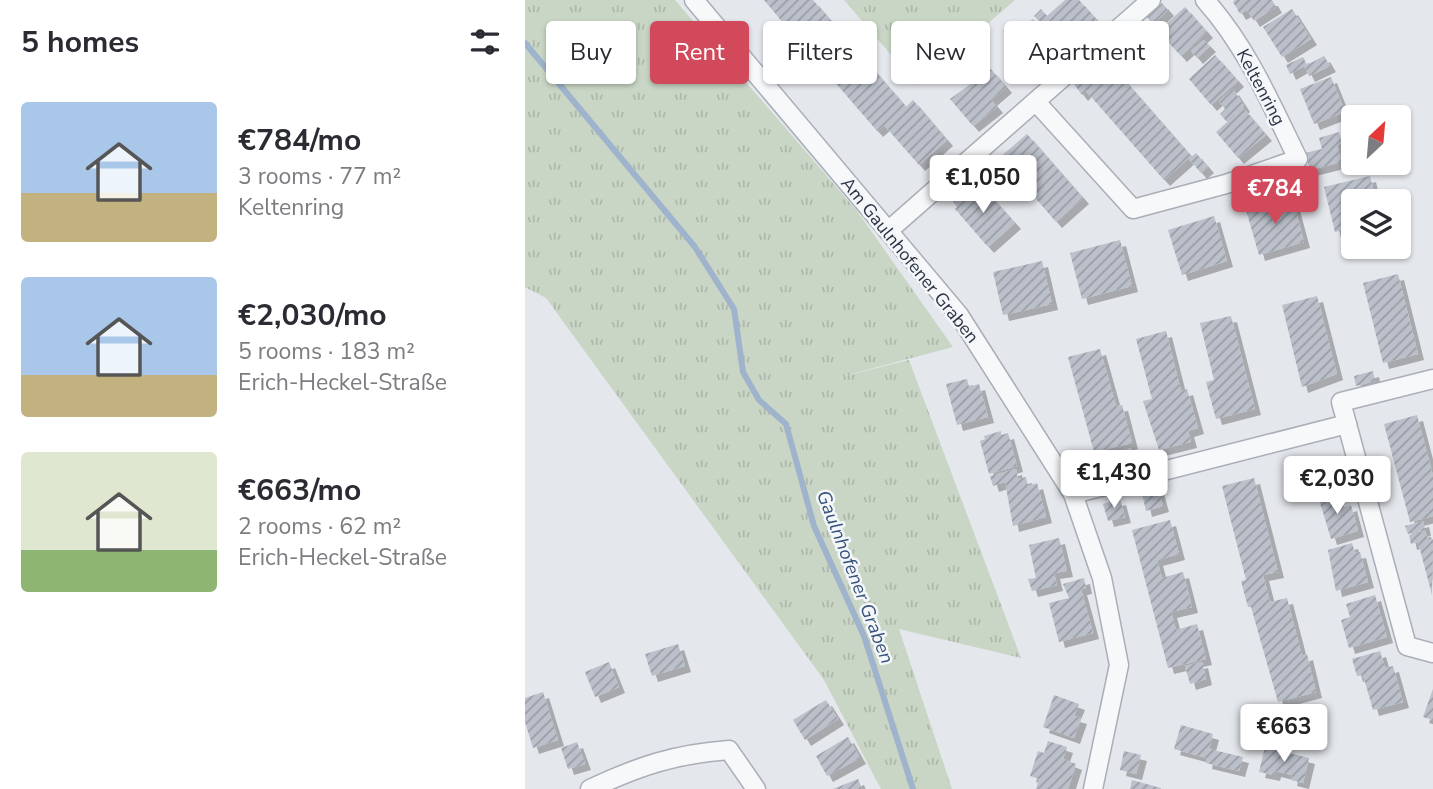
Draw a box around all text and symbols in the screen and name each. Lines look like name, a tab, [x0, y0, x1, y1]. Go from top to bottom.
chip: Buy	[546, 21, 636, 84]
chip: Rent	[650, 21, 749, 84]
chip: Filters	[763, 21, 877, 84]
chip: New	[891, 21, 990, 84]
chip: Apartment	[1004, 21, 1169, 84]
text: 5 homes	[21, 22, 139, 63]
icon: filters	[466, 23, 504, 61]
street label: Keltenring	[1231, 45, 1291, 129]
north arrow	[1341, 105, 1411, 175]
map controls	[1341, 105, 1411, 259]
text: €784/mo	[238, 120, 361, 161]
icon: home	[77, 130, 161, 214]
pin: €1,050	[926, 156, 1040, 215]
text: 3 rooms · 77 m²	[238, 161, 401, 192]
text: €1,050	[946, 162, 1020, 193]
pin: €784	[1234, 166, 1316, 226]
street label: Am Gaulnhofener Graben	[836, 172, 984, 348]
text: €784	[1247, 173, 1303, 204]
button: layers	[1341, 189, 1411, 259]
text: Keltenring	[238, 192, 344, 223]
text: €2,030/mo	[238, 295, 387, 336]
icon: home	[77, 305, 161, 389]
text: 5 rooms · 183 m²	[238, 336, 415, 367]
text: Erich-Heckel-Straße	[238, 367, 447, 398]
pin: €1,430	[1057, 450, 1171, 510]
pin: €2,030	[1280, 456, 1394, 516]
text: €1,430	[1077, 457, 1151, 488]
text: €2,030	[1300, 463, 1374, 494]
text: €663/mo	[238, 470, 361, 511]
icon: home	[77, 480, 161, 564]
water label: Gaulnhofener Graben	[810, 487, 900, 667]
text: 2 rooms · 62 m²	[238, 511, 401, 542]
text: Erich-Heckel-Straße	[238, 542, 447, 573]
pin: €663	[1243, 704, 1325, 764]
text: €663	[1256, 711, 1312, 742]

